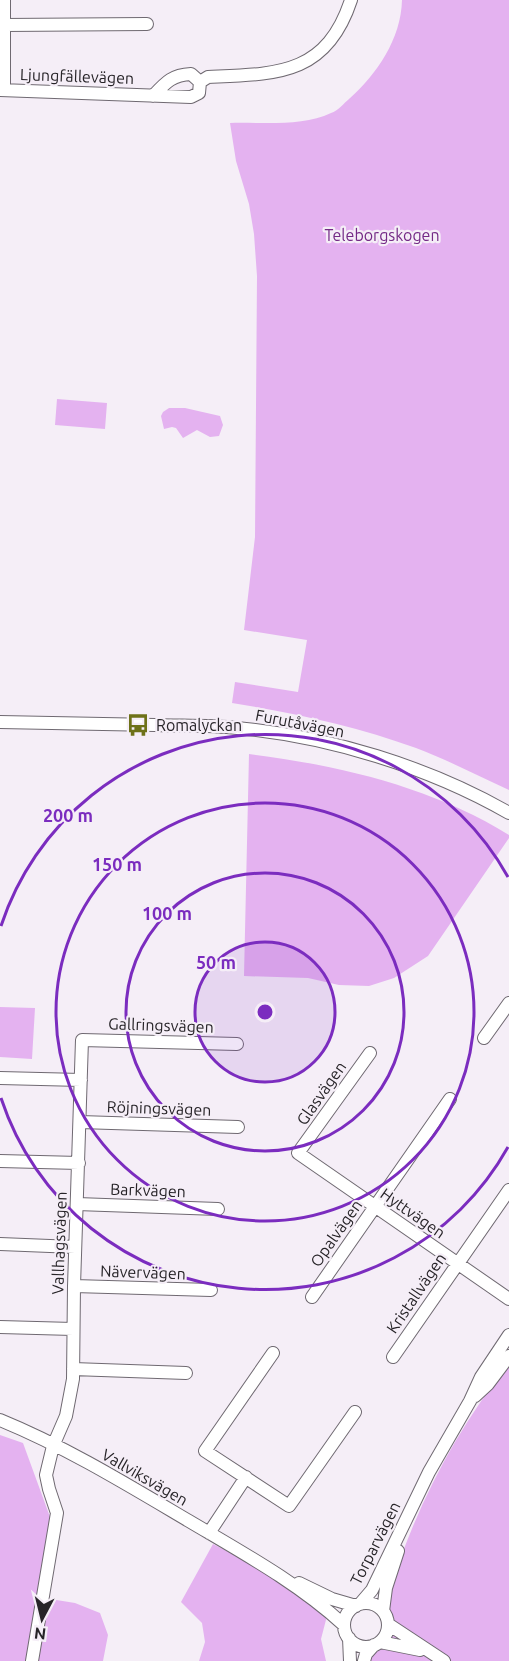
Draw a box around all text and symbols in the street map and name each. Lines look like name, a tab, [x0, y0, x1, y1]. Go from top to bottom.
street label: Ljungfällevägen	[20, 65, 134, 87]
park label: Teleborgskogen	[324, 226, 440, 244]
street label: Furutåvägen	[254, 706, 346, 740]
bus stop icon: Romalyckan	[125, 712, 151, 738]
place label: Romalyckan	[156, 716, 242, 734]
text: 200 m	[43, 805, 93, 825]
text: 150 m	[92, 854, 142, 874]
text: 100 m	[142, 903, 192, 923]
text: 50 m	[196, 952, 236, 972]
centre of rings	[255, 1002, 275, 1022]
street label: Gallringsvägen	[108, 1014, 214, 1036]
street label: Glasvägen	[293, 1058, 349, 1128]
street label: Röjningsvägen	[106, 1097, 212, 1119]
street label: Barkvägen	[110, 1180, 186, 1200]
street label: Hyttvägen	[377, 1184, 449, 1242]
street label: Vallhagsvägen	[48, 1191, 70, 1295]
street label: Opalvägen	[306, 1196, 366, 1270]
street label: Kristallvägen	[383, 1250, 449, 1336]
street label: Nävervägen	[100, 1262, 186, 1282]
street label: Vallviksvägen	[99, 1445, 191, 1509]
street label: Torparvägen	[346, 1498, 404, 1588]
north arrow	[12, 1589, 72, 1649]
text: N	[33, 1624, 47, 1644]

